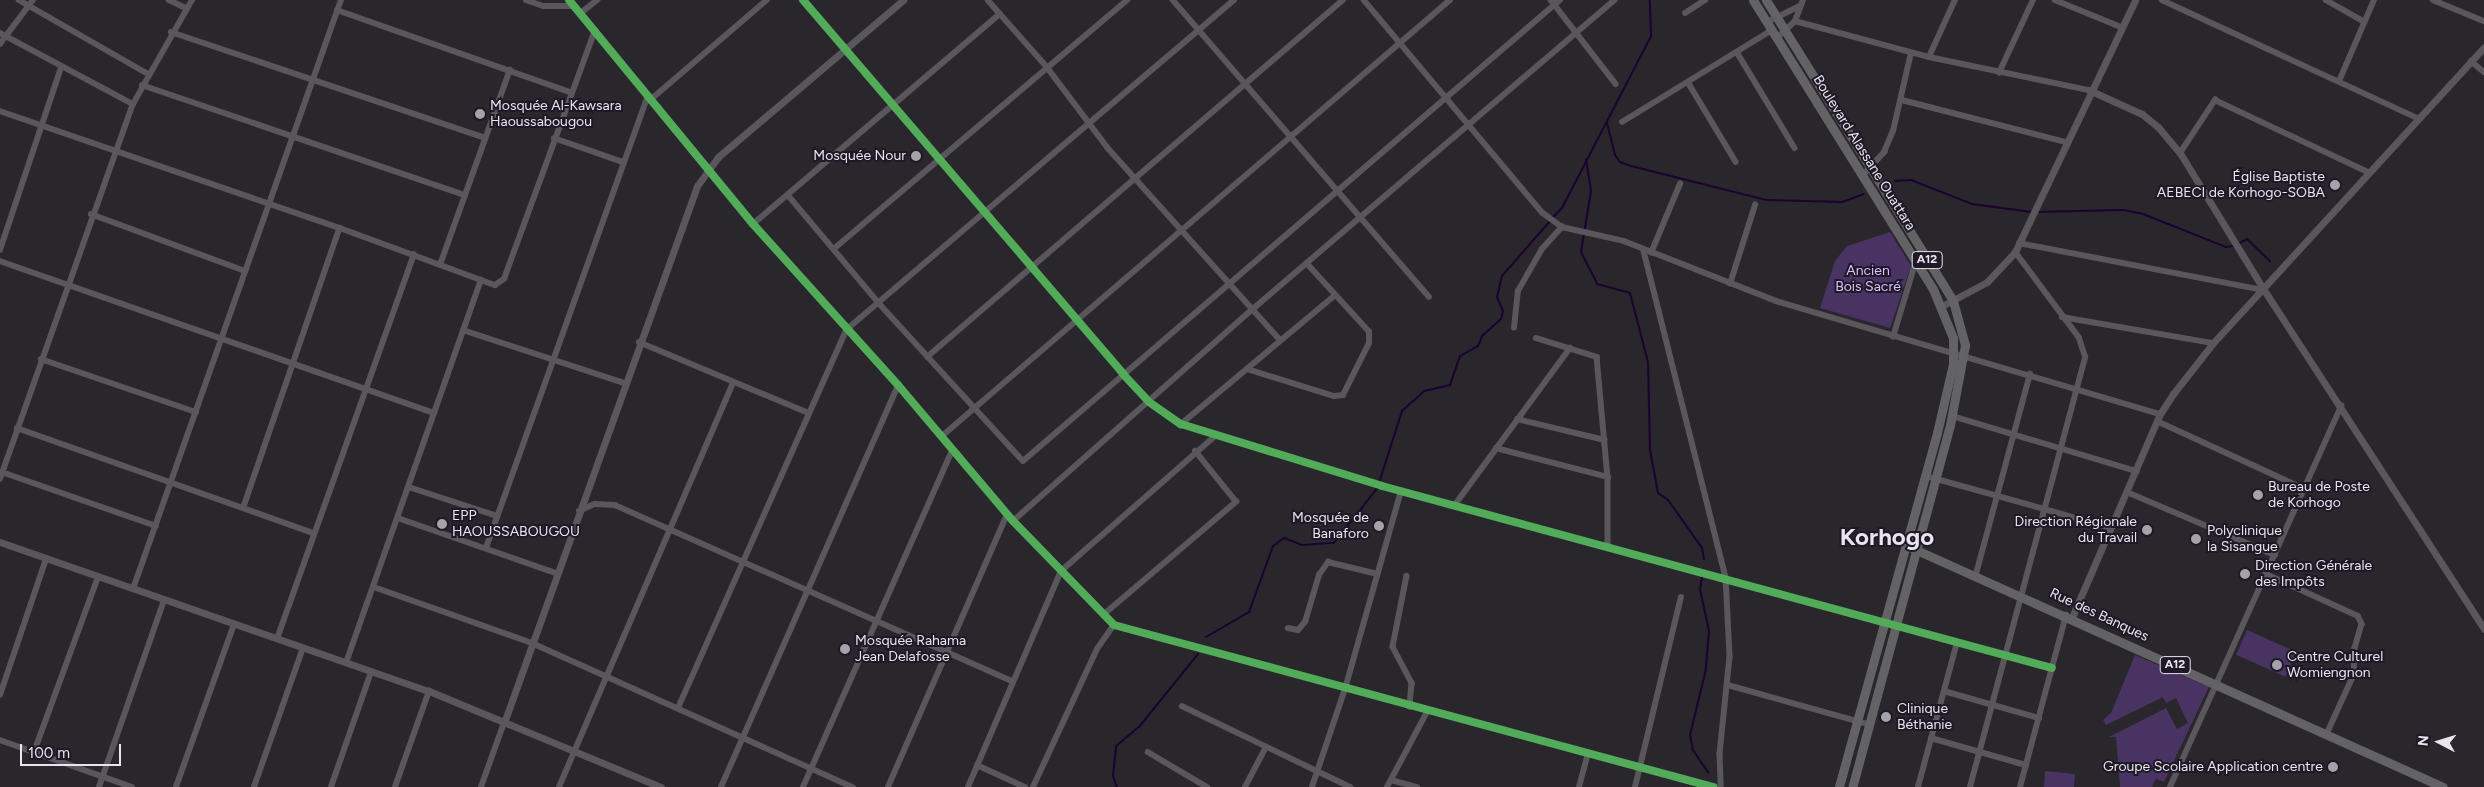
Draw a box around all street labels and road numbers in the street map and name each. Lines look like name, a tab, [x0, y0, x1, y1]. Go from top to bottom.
street label: Boulevard Alassane Ouattara	[1809, 72, 1919, 234]
road number: A12	[1911, 250, 1943, 270]
street label: Rue des Banques	[2047, 585, 2151, 645]
road number: A12	[2159, 656, 2191, 674]

